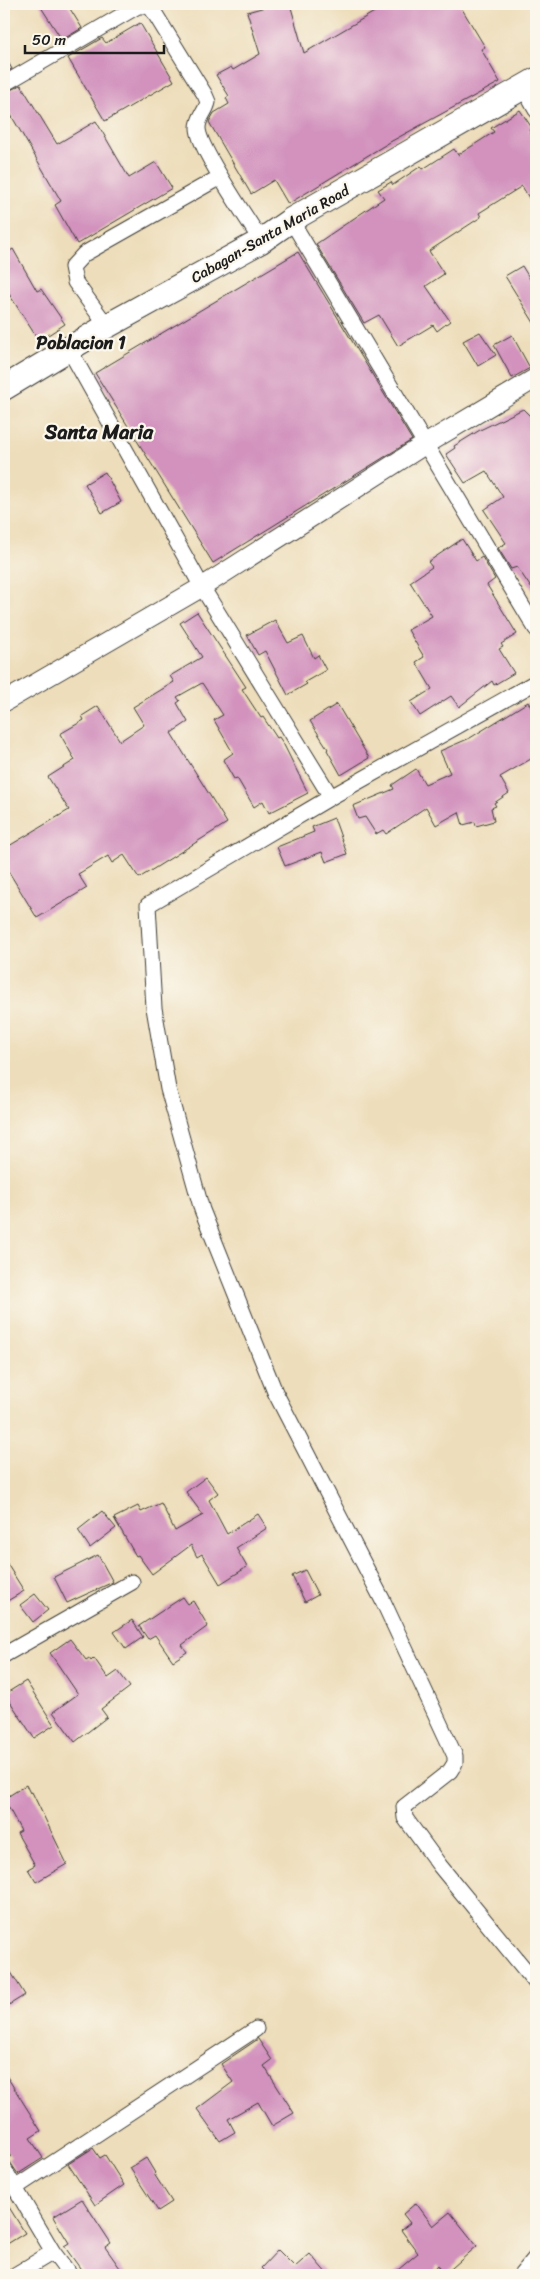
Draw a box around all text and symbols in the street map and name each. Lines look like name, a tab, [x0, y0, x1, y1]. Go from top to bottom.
scale bar	[25, 22, 164, 54]
text: 50 m	[32, 27, 67, 53]
street label: Cabagan-Santa Maria Road	[186, 177, 355, 290]
district label: Poblacion 1	[36, 327, 126, 359]
district label: Santa Maria	[44, 415, 154, 450]

